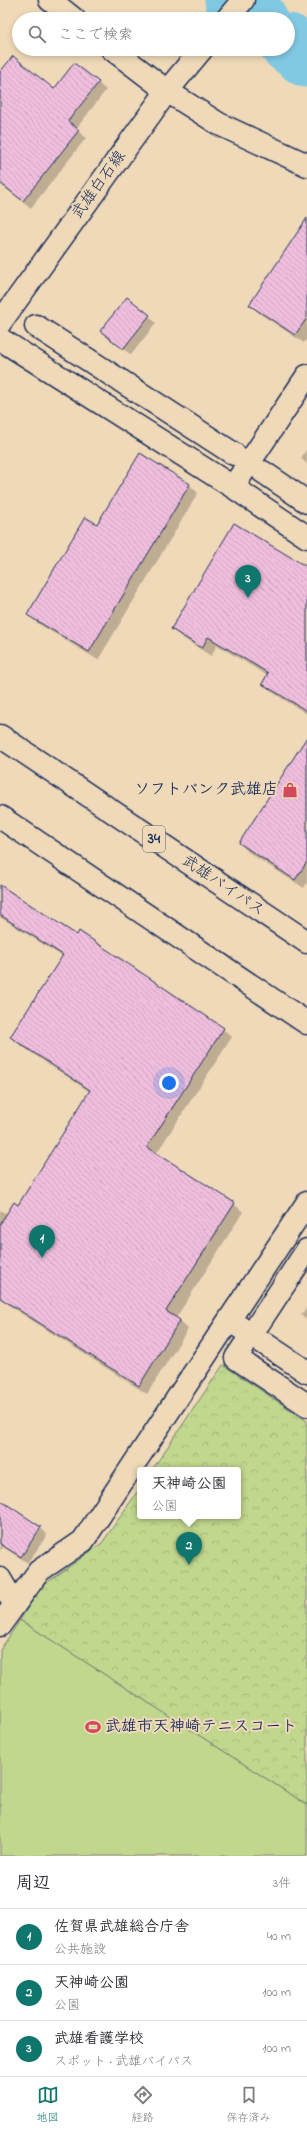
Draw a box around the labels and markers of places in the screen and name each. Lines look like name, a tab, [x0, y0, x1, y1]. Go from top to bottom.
pin: 3	[235, 565, 261, 598]
place label: ソフトバンク武雄店	[134, 778, 278, 802]
shop icon: ソフトバンク武雄店	[281, 781, 299, 799]
pin: 1	[29, 1225, 55, 1258]
pin: 2	[176, 1532, 202, 1565]
place label: 武雄市天神崎テニスコート	[105, 1715, 297, 1739]
sports icon: 武雄市天神崎テニスコート	[84, 1718, 102, 1736]

